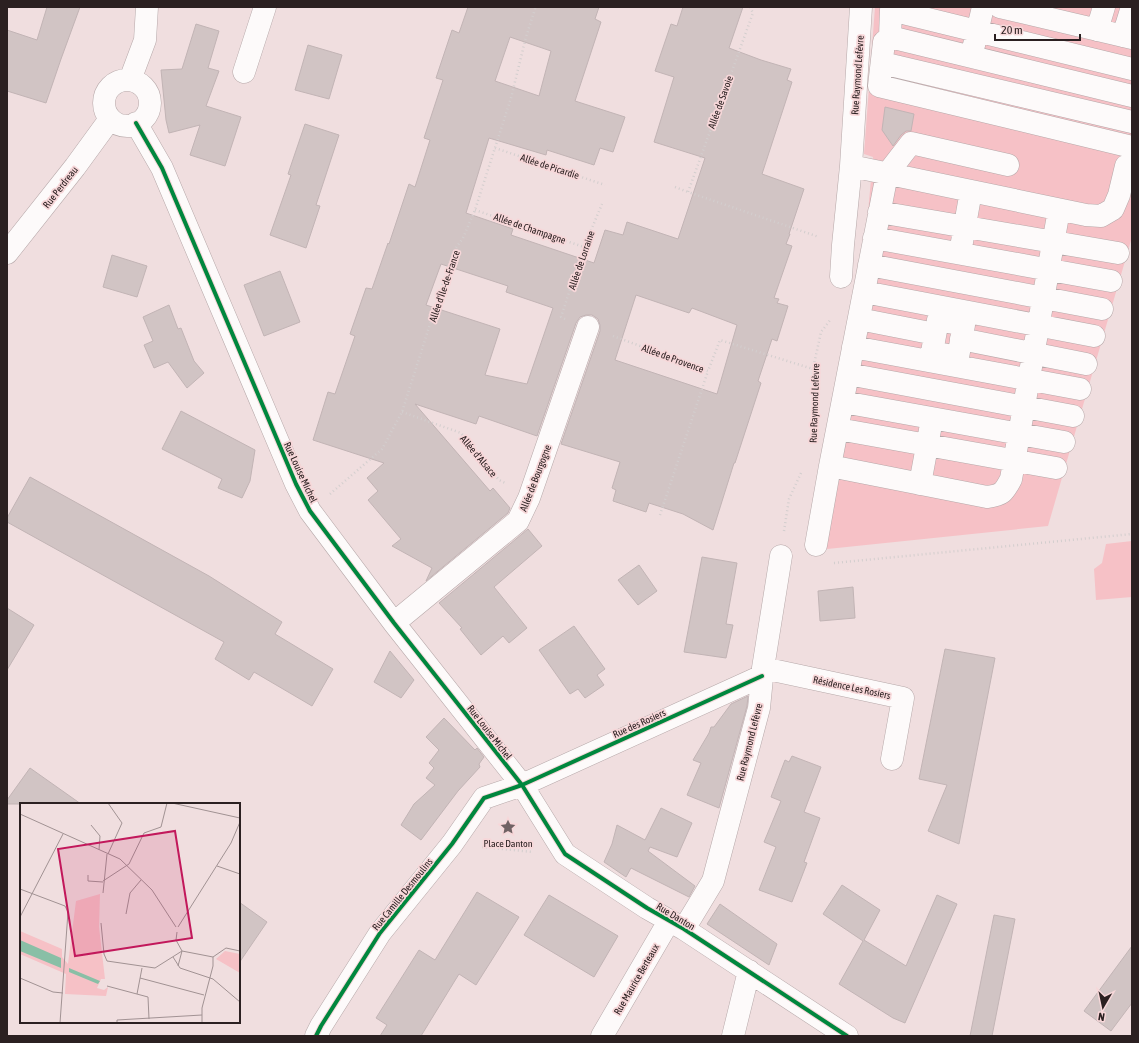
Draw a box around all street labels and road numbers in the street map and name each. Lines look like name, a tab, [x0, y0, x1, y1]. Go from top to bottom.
street label: Rue Raymond Lefèvre	[849, 34, 866, 115]
street label: Allée de Savoie	[706, 74, 735, 130]
street label: Allée de Picardie	[519, 152, 581, 181]
street label: Rue Perdreau	[41, 164, 80, 210]
street label: Allée de Champagne	[492, 211, 568, 246]
street label: Allée de Lorraine	[566, 229, 597, 291]
street label: Allée d'Île-de-France	[427, 248, 462, 323]
street label: Allée de Provence	[640, 342, 706, 375]
street label: Rue Raymond Lefèvre	[808, 363, 821, 443]
street label: Allée d'Alsace	[458, 433, 499, 480]
street label: Rue Louise Michel	[282, 440, 320, 505]
street label: Allée de Bourgogne	[518, 443, 553, 513]
street label: Résidence Les Rosiers	[812, 674, 892, 701]
street label: Rue Raymond Lefèvre	[735, 702, 765, 782]
street label: Rue Louise Michel	[465, 703, 514, 762]
street label: Rue des Rosiers	[611, 707, 668, 740]
street label: Rue Camille Desmoulins	[370, 856, 435, 932]
street label: Rue Danton	[654, 901, 697, 932]
street label: Rue Maurice Berteaux	[612, 942, 661, 1017]

